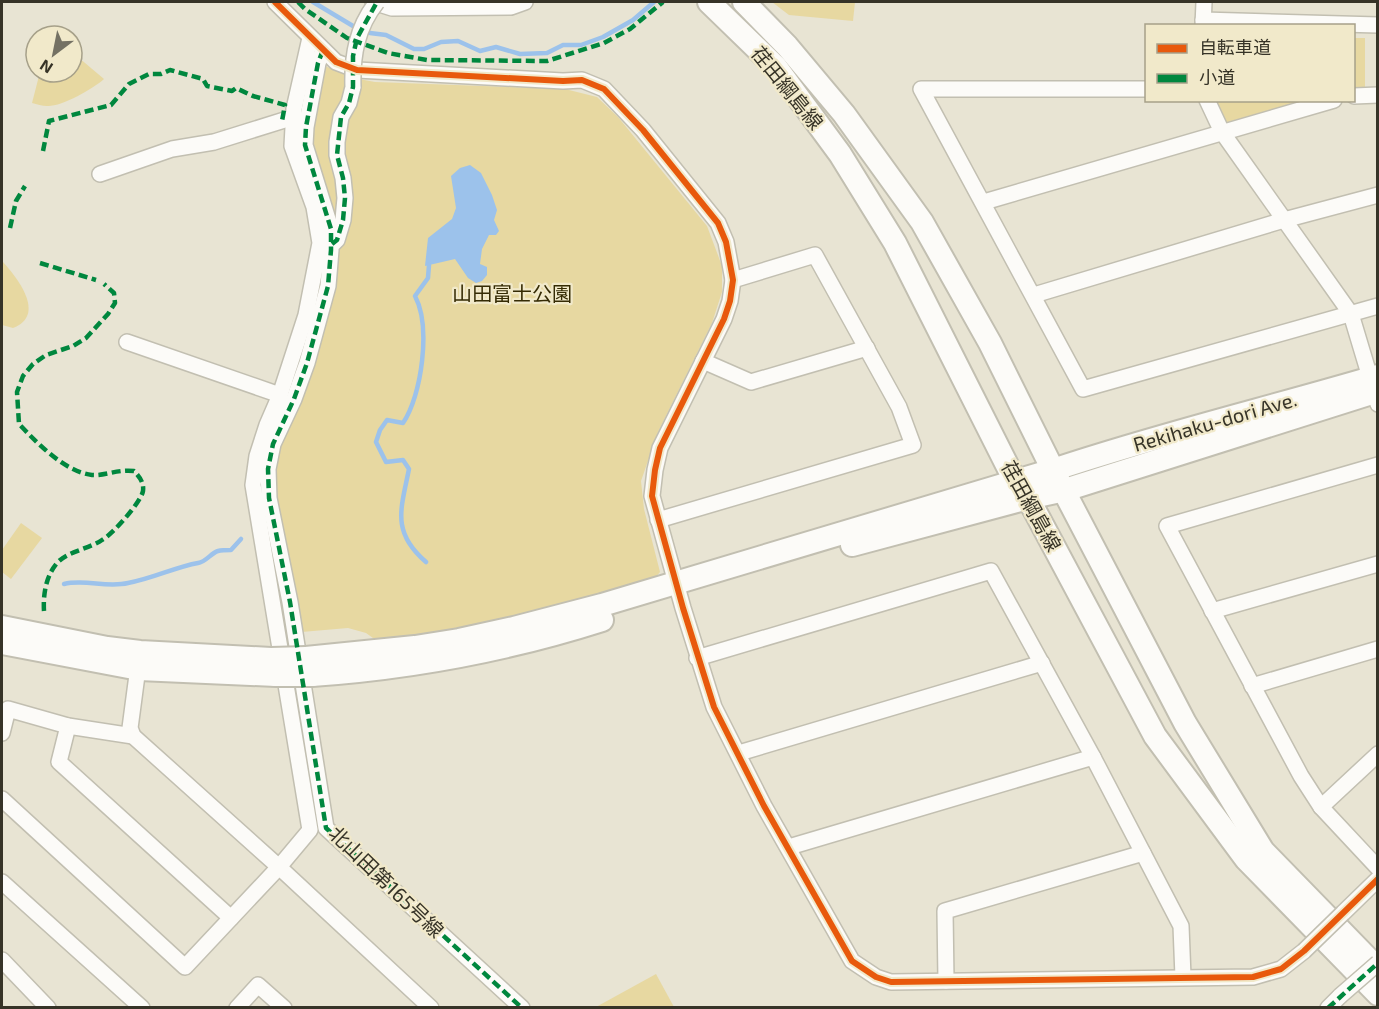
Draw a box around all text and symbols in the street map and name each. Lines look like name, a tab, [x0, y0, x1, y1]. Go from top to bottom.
north arrow	[24, 24, 84, 84]
legend	[1145, 24, 1355, 102]
text: 自転車道	[1199, 36, 1271, 58]
street label: 荏田綱島線	[747, 41, 829, 134]
text: N	[36, 56, 56, 78]
text: 小道	[1199, 66, 1235, 88]
park label: 山田富士公園	[452, 281, 572, 305]
street label: Rekihaku-dori Ave.	[1130, 386, 1299, 456]
street label: 荏田綱島線	[997, 456, 1067, 555]
street label: 北山田第165号線	[324, 821, 449, 942]

